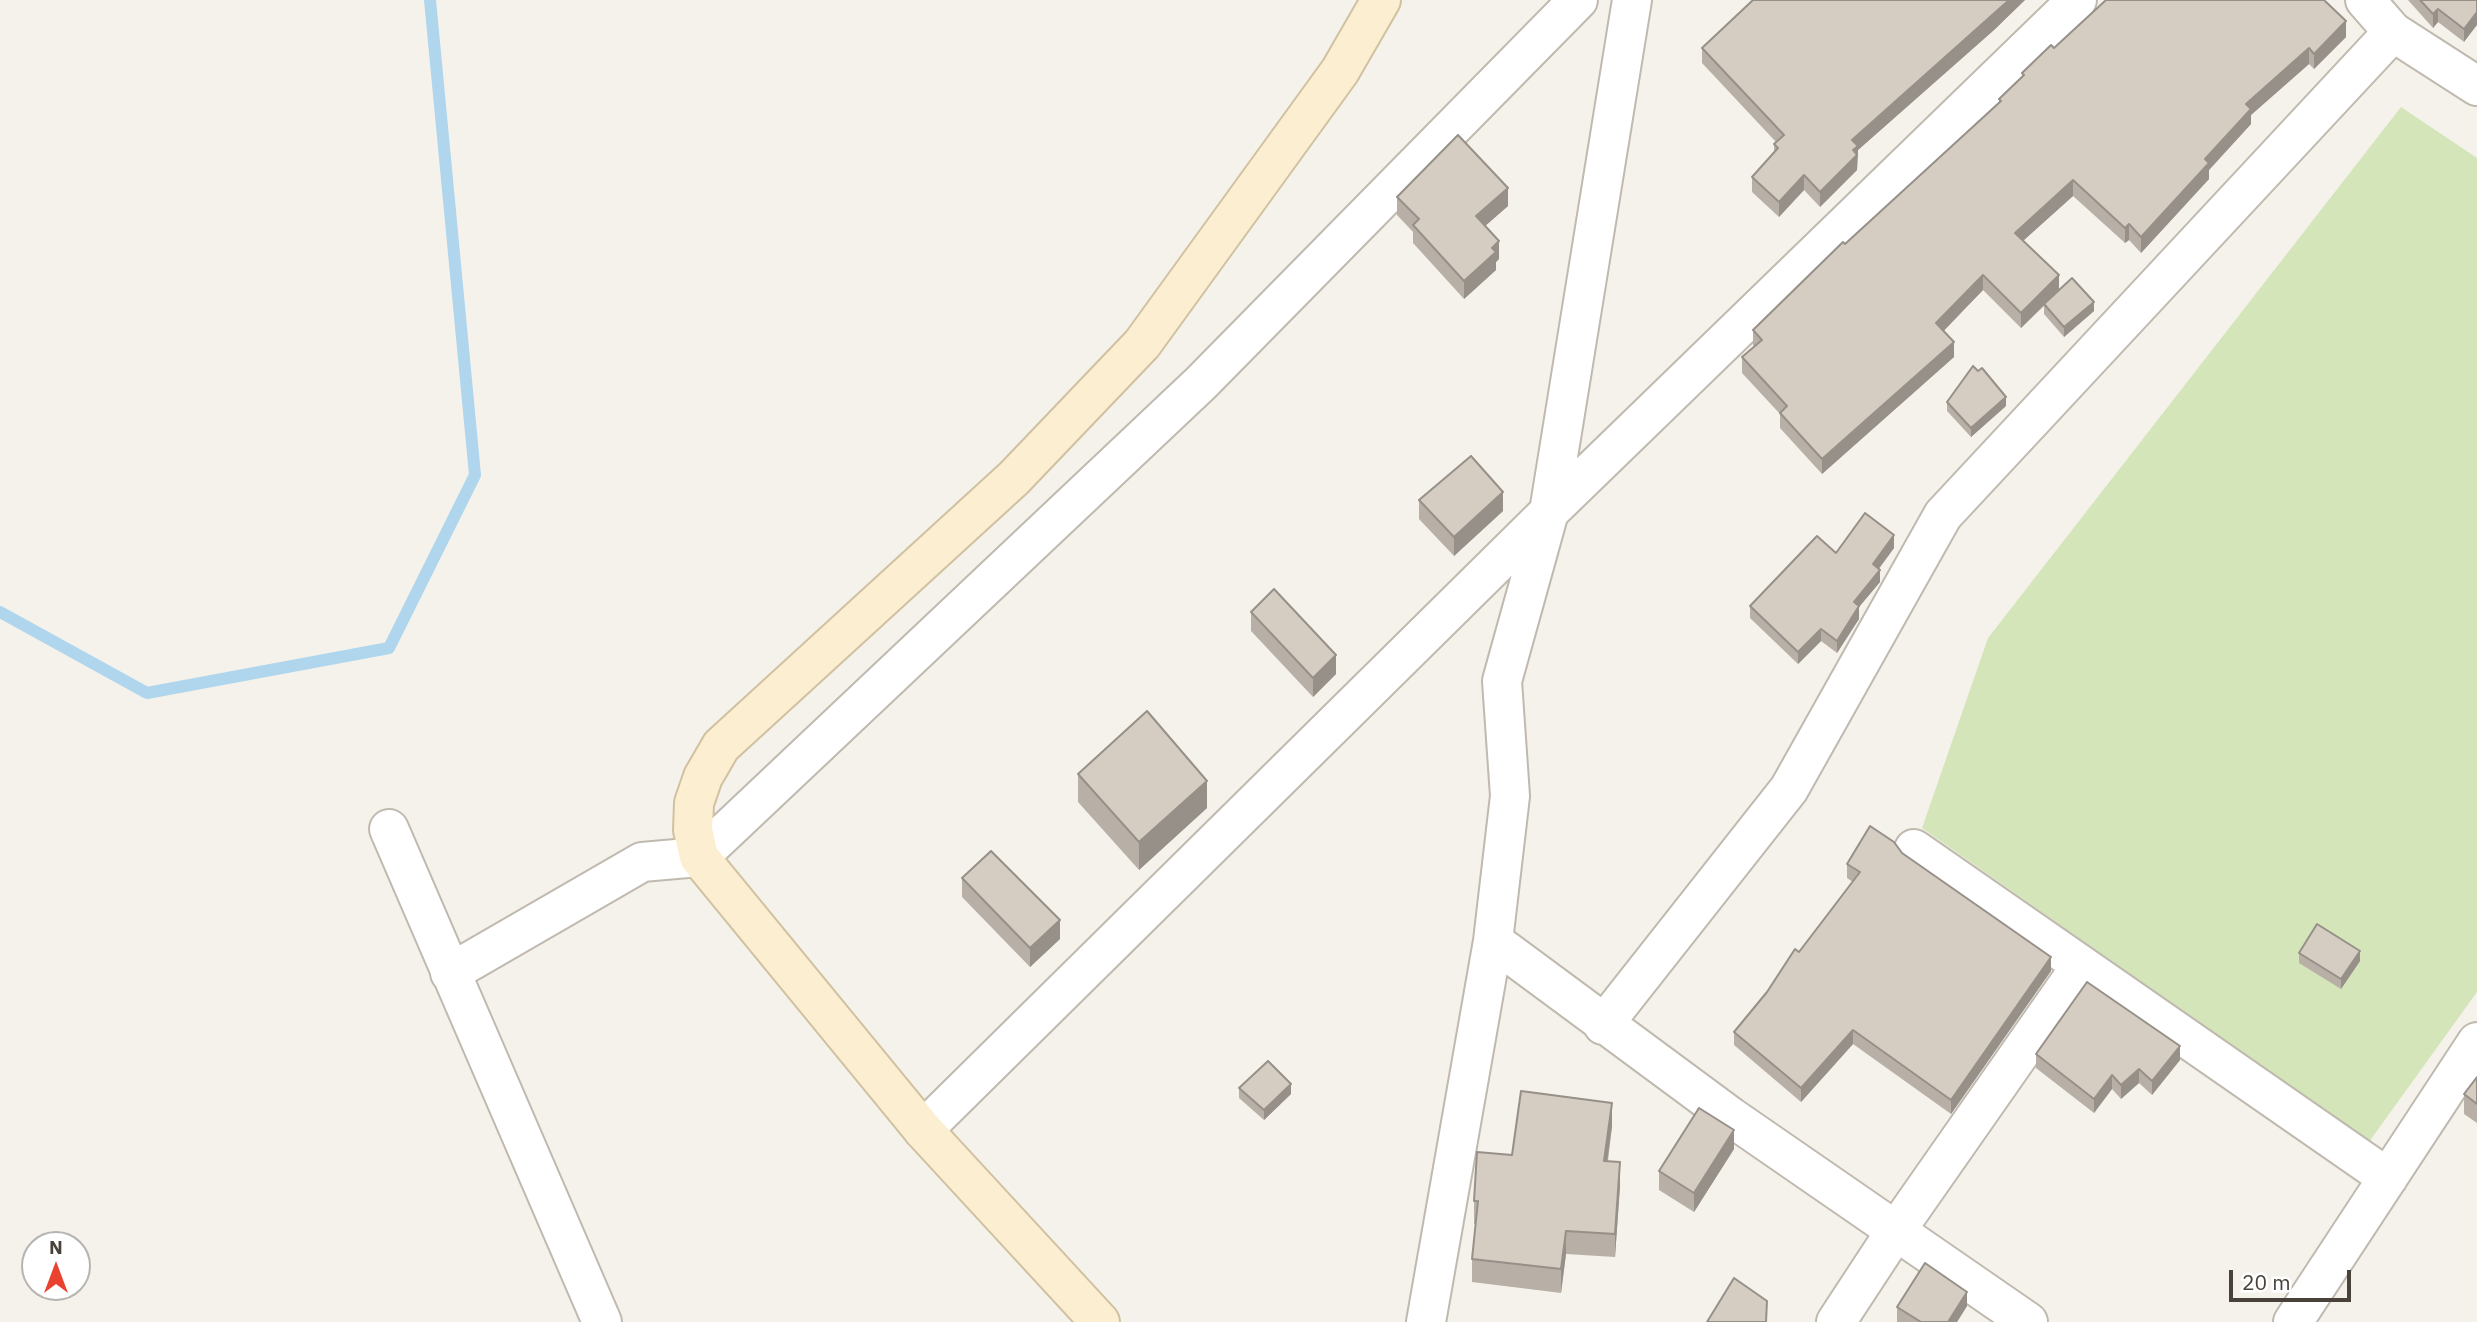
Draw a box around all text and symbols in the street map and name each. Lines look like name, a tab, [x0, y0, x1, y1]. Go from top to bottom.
north arrow	[21, 1231, 91, 1301]
text: N	[49, 1235, 63, 1259]
scale bar	[2232, 1256, 2354, 1300]
text: 20 m	[2242, 1268, 2291, 1296]

